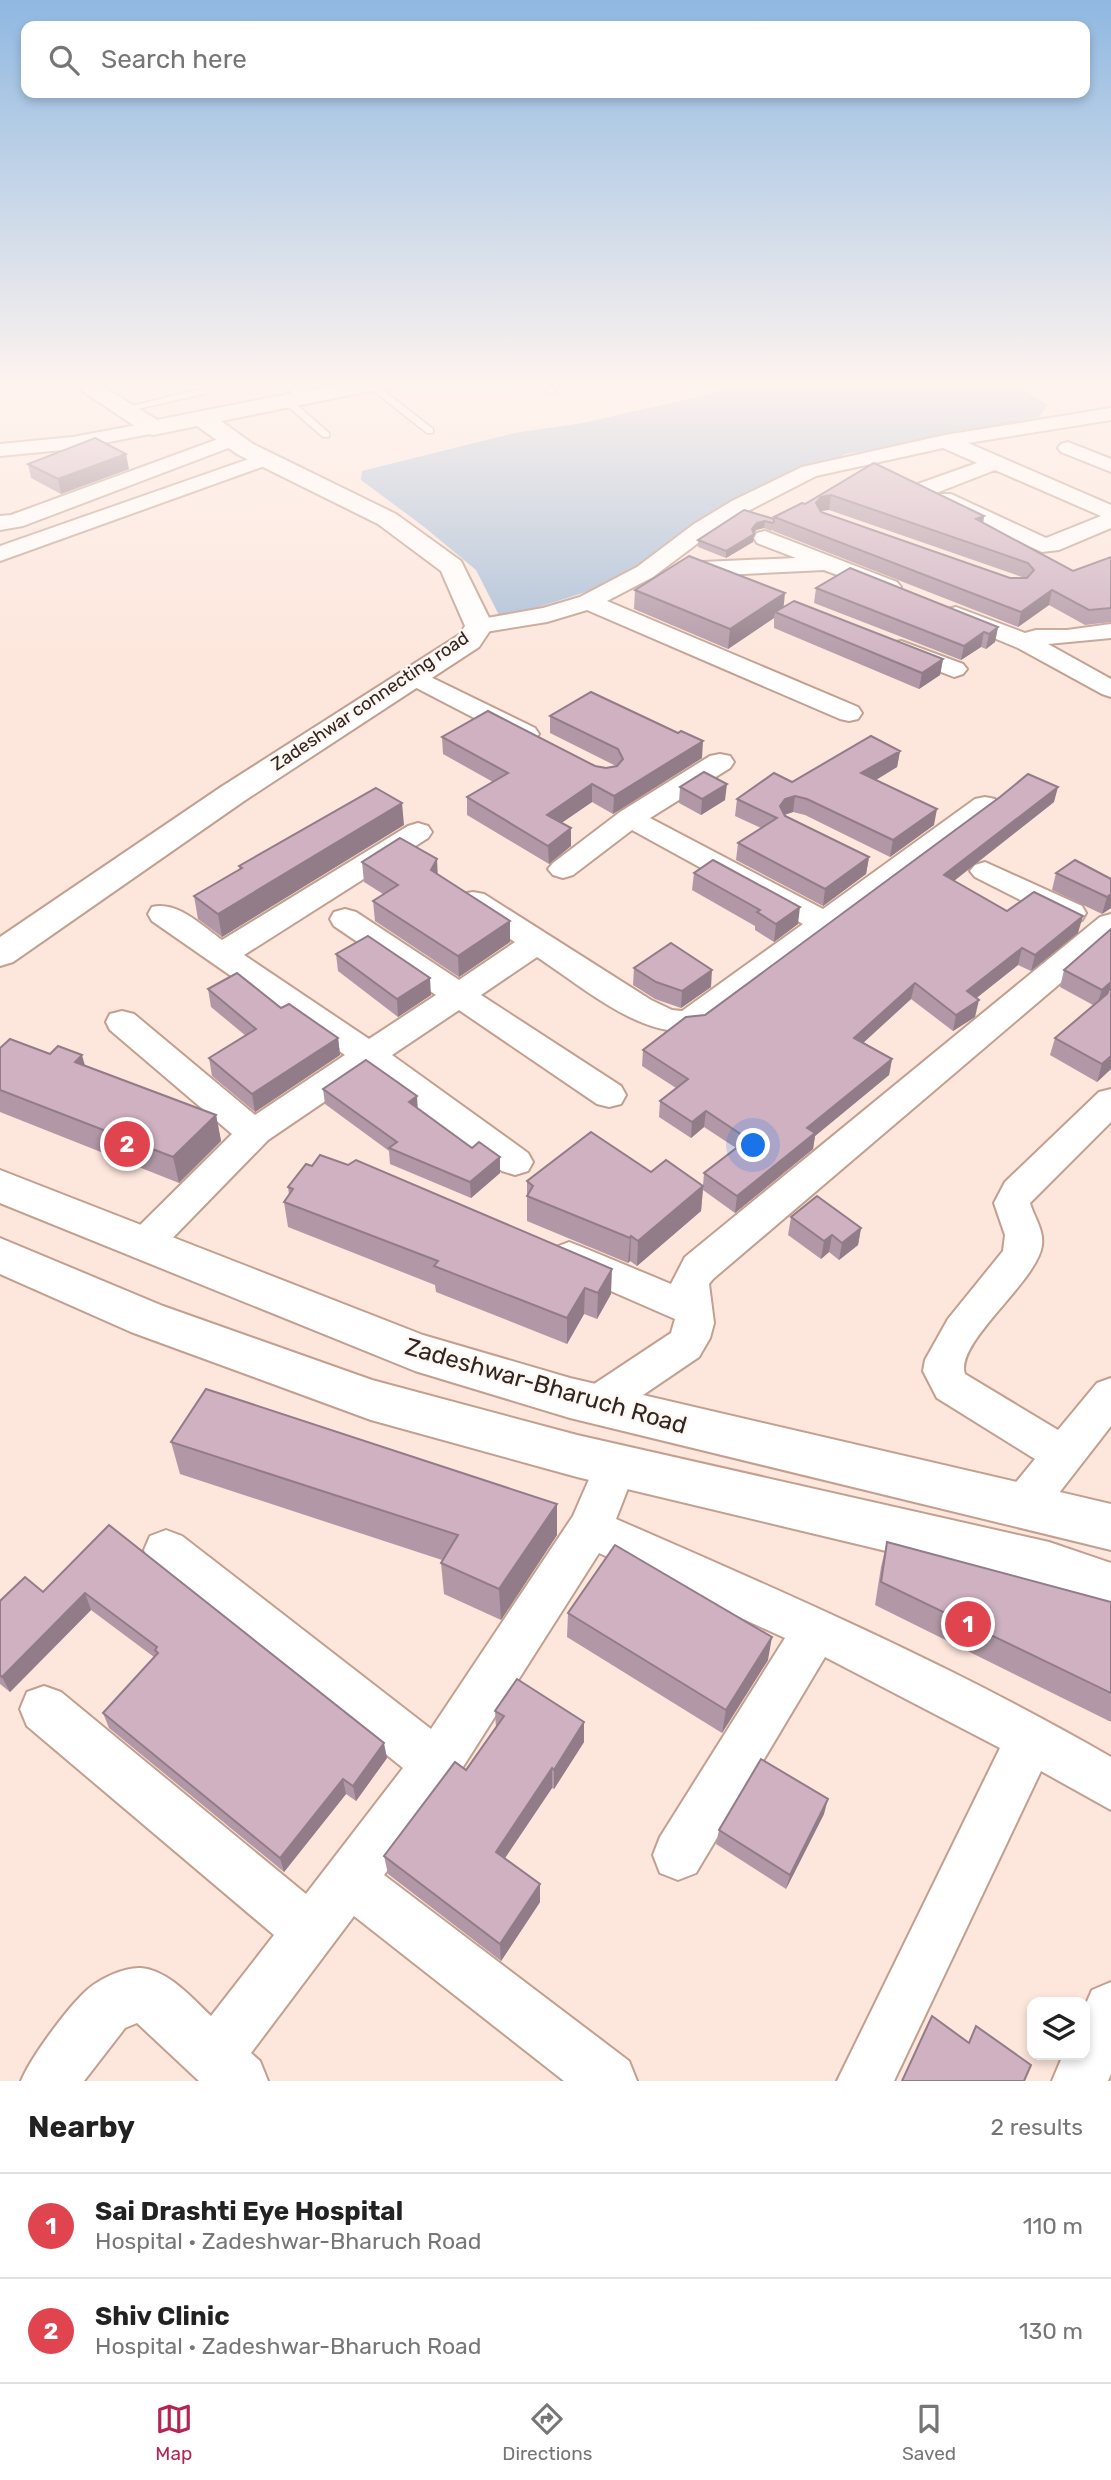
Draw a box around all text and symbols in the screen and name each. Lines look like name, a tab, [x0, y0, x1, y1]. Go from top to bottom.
search box	[21, 21, 1090, 98]
icon: search	[45, 41, 83, 79]
text: Search here	[101, 44, 247, 75]
street label: Zadeshwar connecting road	[267, 627, 473, 775]
pin: 2	[104, 1118, 150, 1170]
your location	[736, 1128, 770, 1162]
street label: Zadeshwar-Bharuch Road	[402, 1332, 690, 1440]
pin: 1	[945, 1598, 991, 1650]
map controls	[1027, 1997, 1090, 2060]
button: layers	[1027, 1997, 1090, 2060]
text: Nearby	[28, 2109, 135, 2145]
text: 2 results	[991, 2113, 1083, 2141]
text: Sai Drashti Eye Hospital	[95, 2196, 403, 2227]
text: 1	[45, 2212, 57, 2240]
text: 110 m	[1023, 2212, 1083, 2240]
text: Hospital · Zadeshwar-Bharuch Road	[95, 2227, 481, 2255]
text: Shiv Clinic	[95, 2301, 230, 2332]
text: 2	[44, 2317, 58, 2345]
text: 130 m	[1019, 2317, 1083, 2345]
text: Hospital · Zadeshwar-Bharuch Road	[95, 2332, 481, 2360]
tab: Map	[155, 2400, 193, 2465]
tab: Directions	[502, 2400, 592, 2465]
tab: Saved	[902, 2400, 956, 2465]

